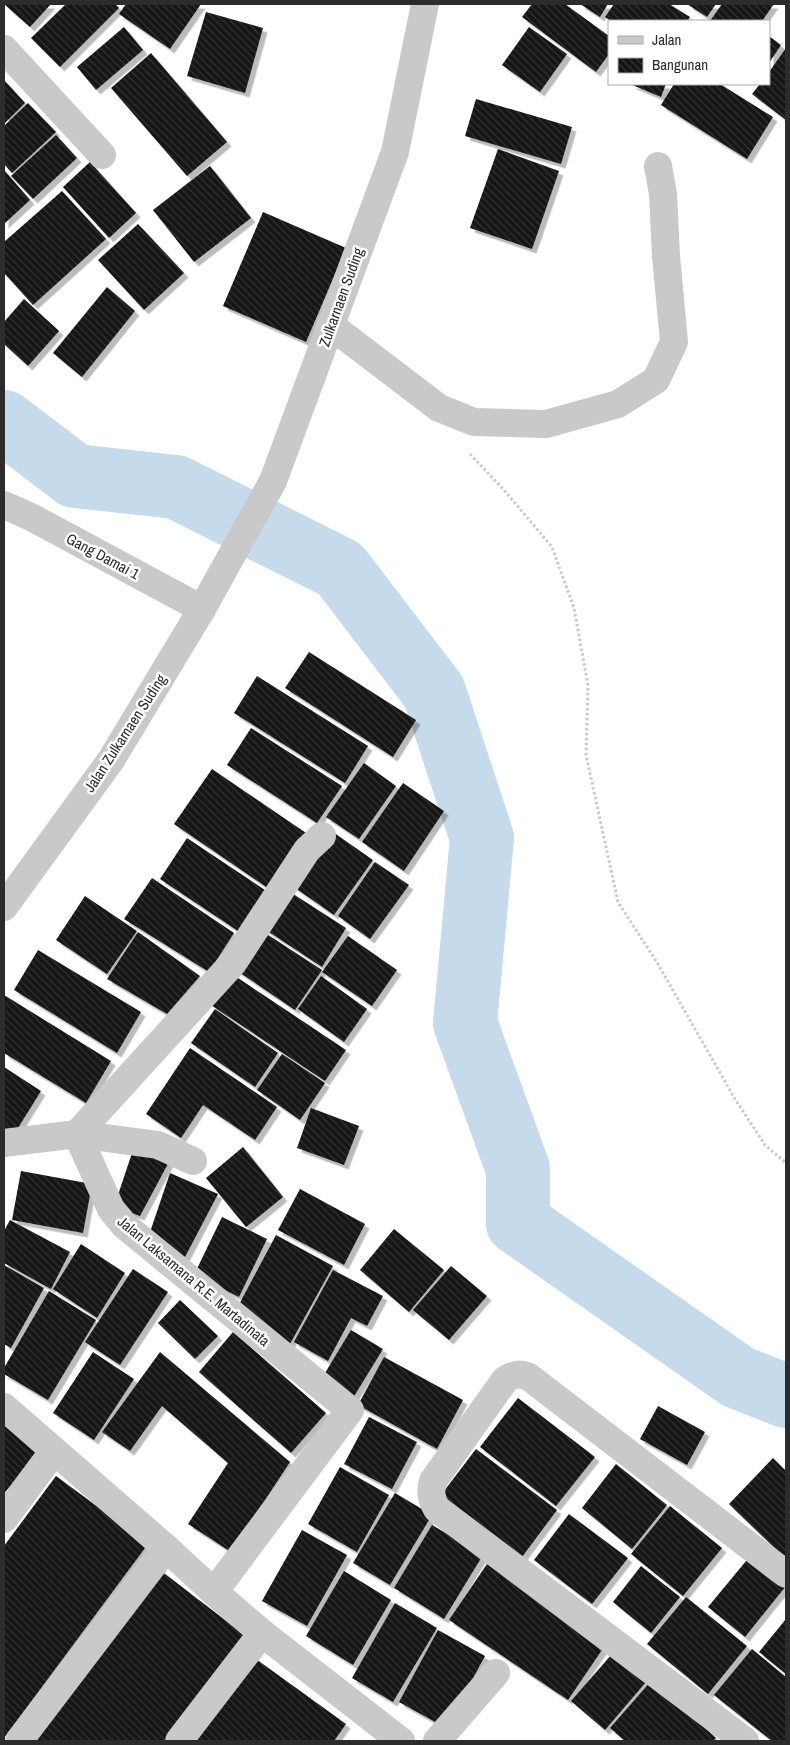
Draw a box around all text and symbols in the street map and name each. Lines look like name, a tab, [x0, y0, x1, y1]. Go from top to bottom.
legend	[608, 20, 770, 85]
text: Jalan	[652, 29, 681, 50]
text: Bangunan	[652, 54, 708, 75]
street label: Zulkarnaen Suding	[313, 244, 369, 349]
street label: Gang Damai 1	[63, 528, 143, 584]
street label: Jalan Zulkarnaen Suding	[79, 670, 171, 796]
street label: Jalan Laksamana R.E. Martadinata	[113, 1211, 275, 1351]

